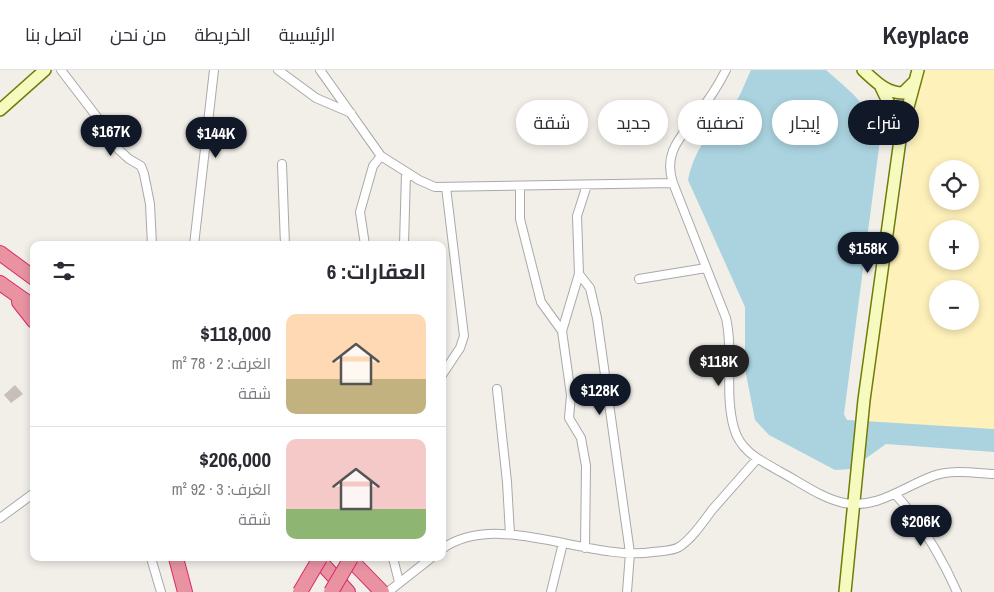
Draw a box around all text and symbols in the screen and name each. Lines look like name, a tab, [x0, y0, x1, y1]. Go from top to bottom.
text: Keyplace	[883, 19, 969, 51]
text: اتصل بنا	[25, 22, 82, 47]
text: من نحن	[110, 22, 167, 47]
text: الخريطة	[195, 22, 251, 47]
text: الرئيسية	[279, 22, 335, 47]
chip: شقة	[516, 100, 588, 145]
chip: جديد	[598, 100, 668, 145]
chip: تصفية	[678, 100, 762, 145]
chip: إيجار	[772, 100, 838, 145]
chip: شراء	[848, 100, 919, 145]
pin: $167K	[76, 114, 146, 157]
pin: $144K	[181, 116, 251, 159]
text: $167K	[92, 120, 130, 142]
text: $144K	[197, 122, 235, 144]
map controls	[929, 160, 979, 330]
button: locate	[929, 160, 979, 210]
button: +	[929, 220, 979, 270]
pin: $158K	[833, 232, 903, 274]
text: $158K	[849, 237, 887, 259]
icon: filters	[50, 257, 78, 285]
text: العقارات: 6	[327, 257, 426, 286]
button: −	[929, 280, 979, 330]
text: $118,000	[200, 319, 271, 348]
icon: home	[326, 334, 386, 394]
pin: $118K	[684, 344, 754, 387]
text: $118K	[700, 350, 738, 372]
text: الغرف: 2 · 78 m²	[172, 352, 271, 374]
pin: $128K	[565, 374, 635, 416]
text: $128K	[581, 379, 619, 401]
text: شقة	[238, 382, 271, 404]
text: $206,000	[199, 445, 271, 474]
icon: home	[326, 459, 386, 519]
text: الغرف: 3 · 92 m²	[172, 478, 271, 500]
pin: $206K	[886, 504, 956, 547]
text: شقة	[238, 508, 271, 530]
text: $206K	[902, 510, 940, 532]

